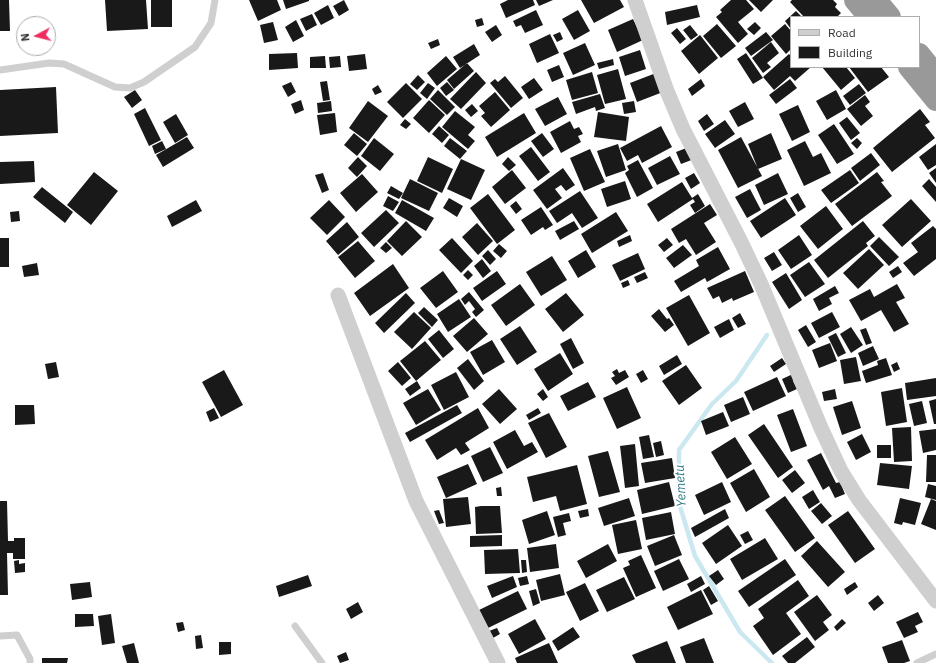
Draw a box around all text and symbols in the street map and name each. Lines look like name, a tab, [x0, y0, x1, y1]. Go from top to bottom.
north arrow	[16, 16, 56, 56]
legend	[790, 16, 920, 68]
text: Road	[828, 25, 856, 40]
text: N	[18, 33, 33, 42]
text: Building	[828, 45, 872, 60]
water label: Yemetu	[672, 464, 690, 508]

